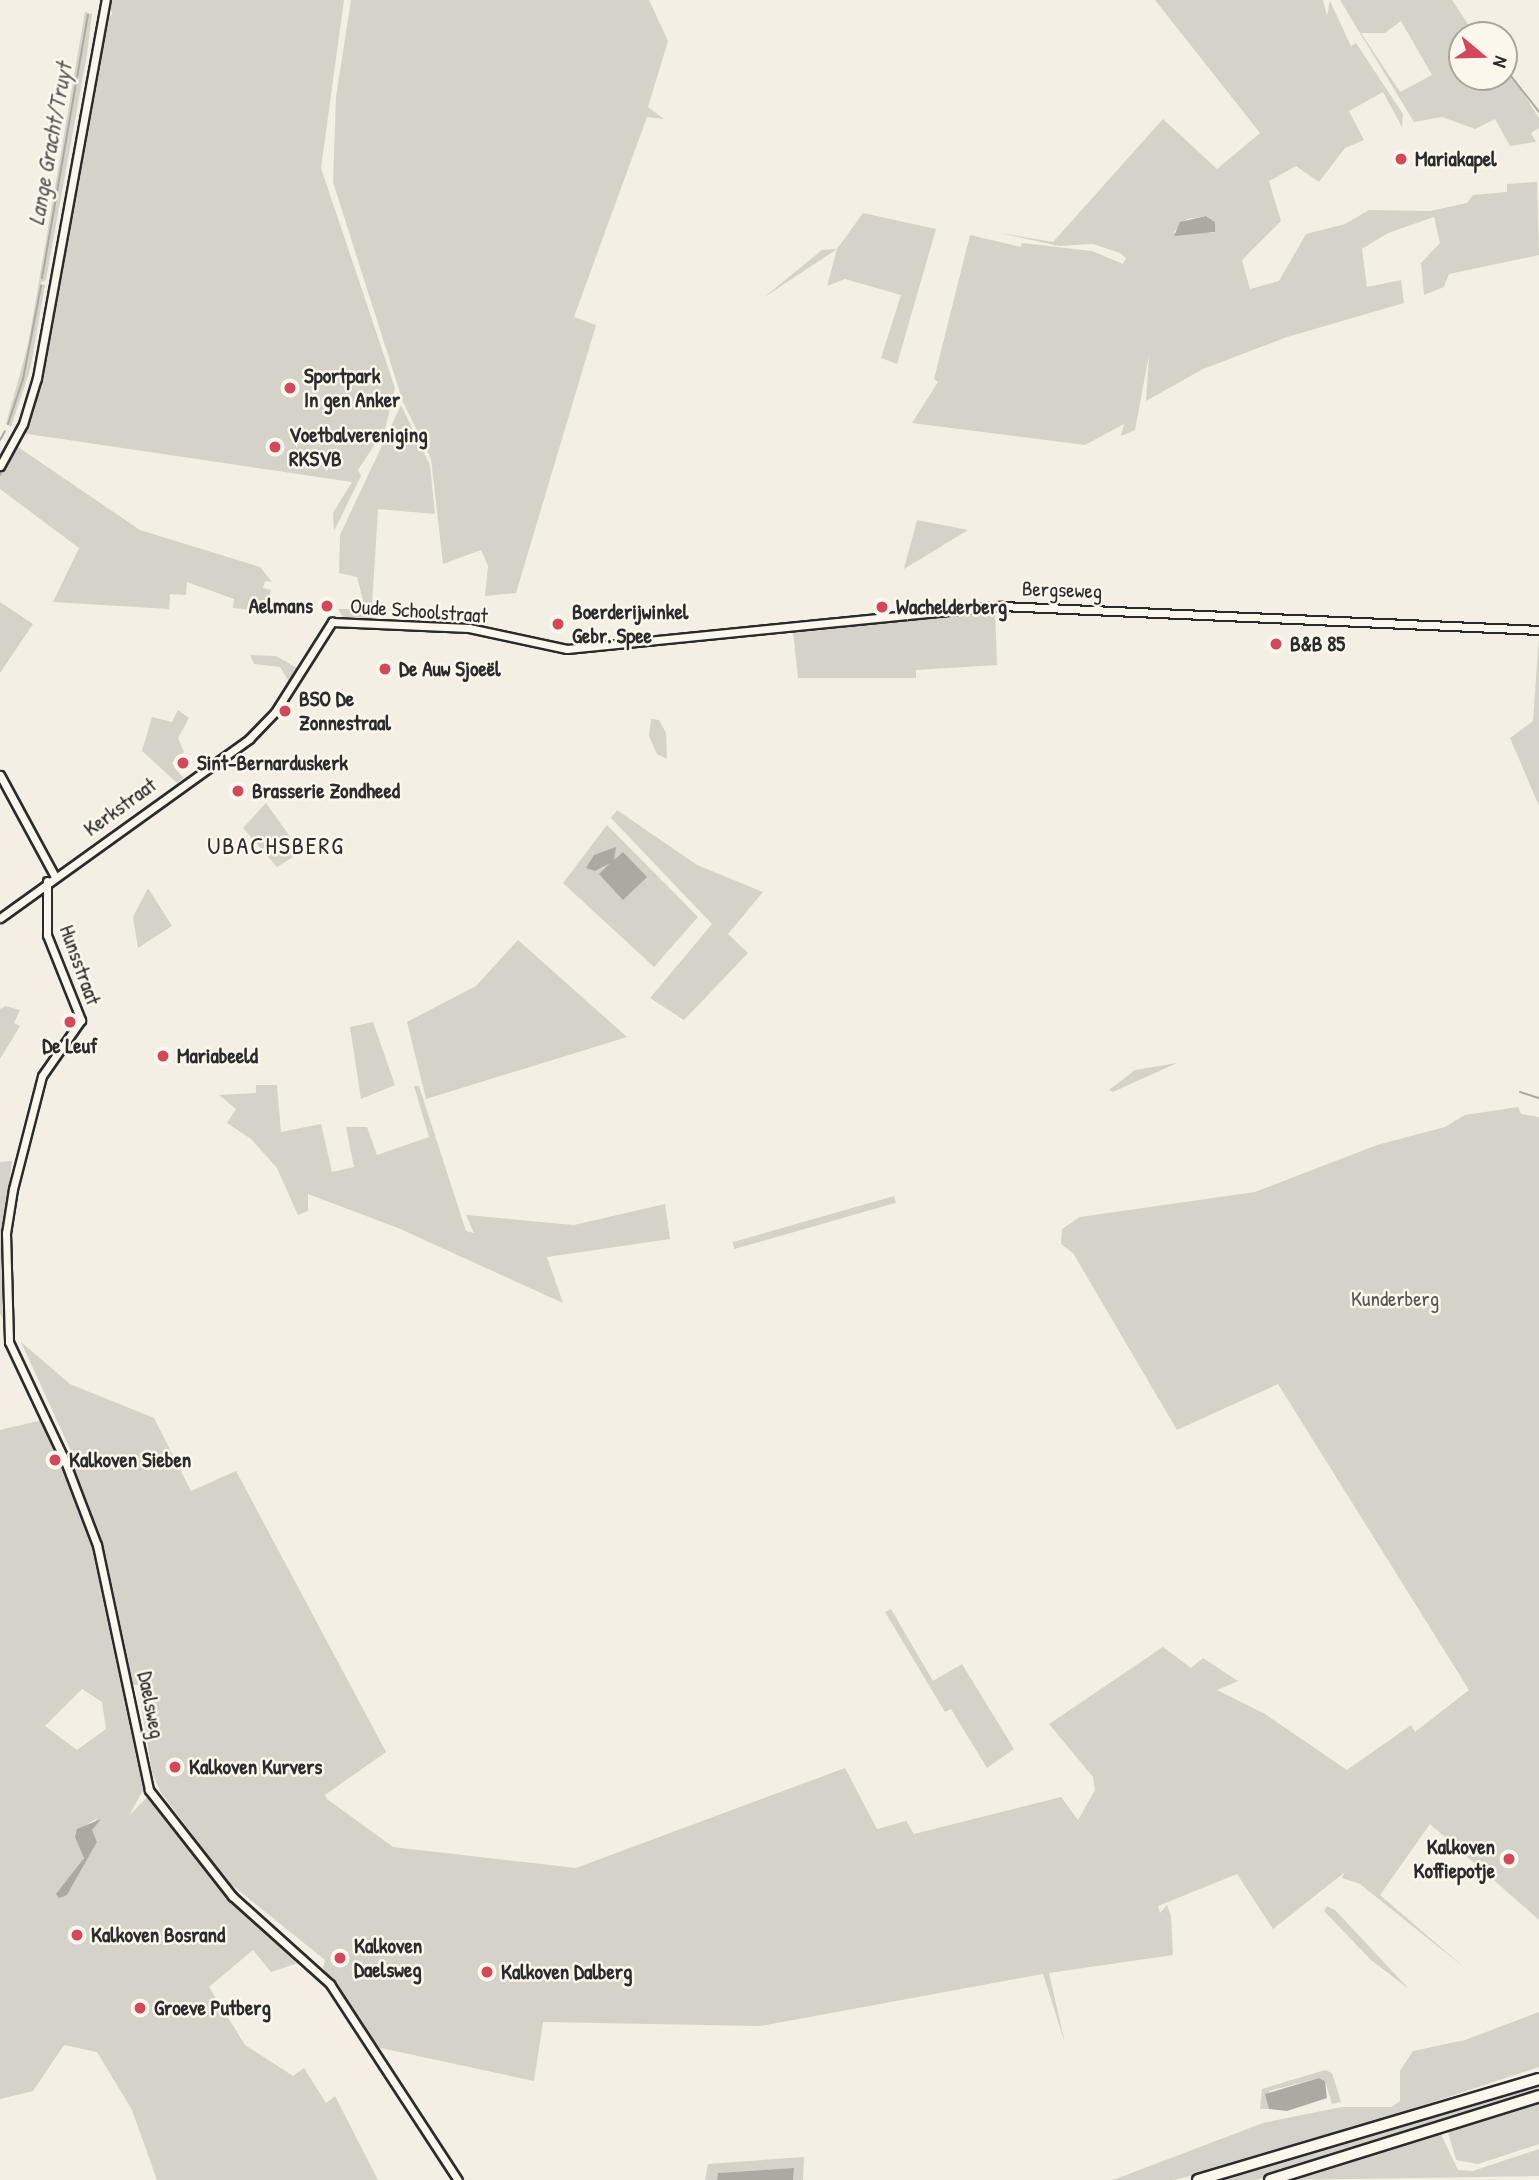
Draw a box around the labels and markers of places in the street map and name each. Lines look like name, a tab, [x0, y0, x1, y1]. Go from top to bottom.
place label: Mariakapel	[1415, 146, 1497, 172]
marker: Mariakapel	[1393, 151, 1409, 167]
place label: Sportpark In gen Anker	[304, 363, 400, 413]
marker: Sportpark In gen Anker	[282, 380, 298, 396]
place label: Voetbalvereniging RKSVB	[289, 422, 428, 472]
marker: Voetbalvereniging RKSVB	[267, 439, 283, 455]
place label: Aelmans	[249, 593, 313, 619]
place label: Wachelderberg	[896, 594, 1007, 620]
marker: Aelmans	[319, 598, 335, 614]
place label: Boerderijwinkel Gebr. Spee	[572, 599, 688, 649]
marker: Wachelderberg	[874, 599, 890, 615]
marker: Boerderijwinkel Gebr. Spee	[550, 616, 566, 632]
place label: B&B 85	[1290, 631, 1345, 657]
marker: B&B 85	[1268, 636, 1284, 652]
place label: De Auw Sjoeël	[399, 656, 501, 682]
marker: De Auw Sjoeël	[377, 661, 393, 677]
place label: BSO De Zonnestraal	[299, 686, 391, 736]
marker: BSO De Zonnestraal	[277, 703, 293, 719]
place label: Sint-Bernarduskerk	[197, 750, 348, 776]
marker: Sint-Bernarduskerk	[175, 755, 191, 771]
place label: Brasserie Zondheed	[252, 778, 400, 804]
marker: Brasserie Zondheed	[230, 783, 246, 799]
marker: De Leuf	[62, 1014, 78, 1030]
place label: De Leuf	[42, 1033, 98, 1059]
place label: Mariabeeld	[177, 1043, 258, 1069]
marker: Mariabeeld	[155, 1048, 171, 1064]
place label: Kalkoven Sieben	[69, 1447, 191, 1473]
marker: Kalkoven Sieben	[47, 1452, 63, 1468]
place label: Kalkoven Kurvers	[189, 1754, 322, 1780]
marker: Kalkoven Kurvers	[167, 1759, 183, 1775]
place label: Kalkoven Koffiepotje	[1413, 1834, 1495, 1884]
marker: Kalkoven Koffiepotje	[1501, 1851, 1517, 1867]
place label: Kalkoven Bosrand	[91, 1922, 225, 1948]
marker: Kalkoven Bosrand	[69, 1927, 85, 1943]
place label: Kalkoven Daelsweg	[354, 1933, 422, 1983]
marker: Kalkoven Daelsweg	[332, 1950, 348, 1966]
place label: Kalkoven Dalberg	[501, 1959, 632, 1985]
marker: Kalkoven Dalberg	[479, 1964, 495, 1980]
place label: Groeve Putberg	[154, 1995, 271, 2021]
marker: Groeve Putberg	[132, 2000, 148, 2016]

